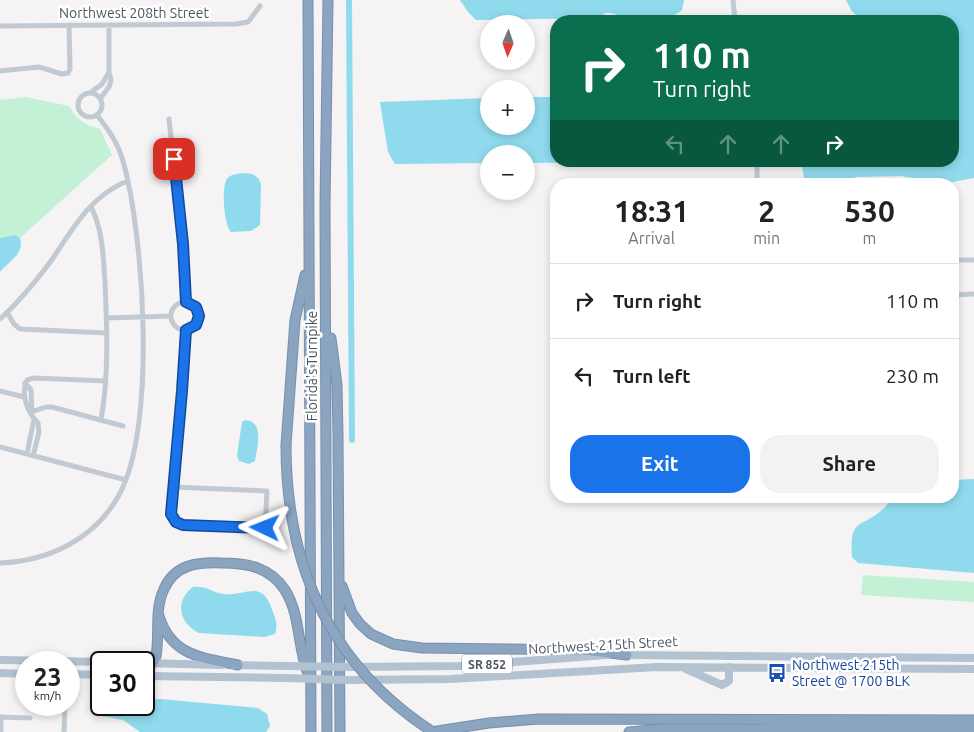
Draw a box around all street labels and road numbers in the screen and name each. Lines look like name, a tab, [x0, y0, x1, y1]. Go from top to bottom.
street label: Northwest 208th Street	[59, 5, 209, 21]
street label: Florida's Turnpike	[304, 311, 320, 421]
street label: Northwest 215th Street	[528, 633, 679, 657]
road number: SR 852	[462, 654, 512, 674]

